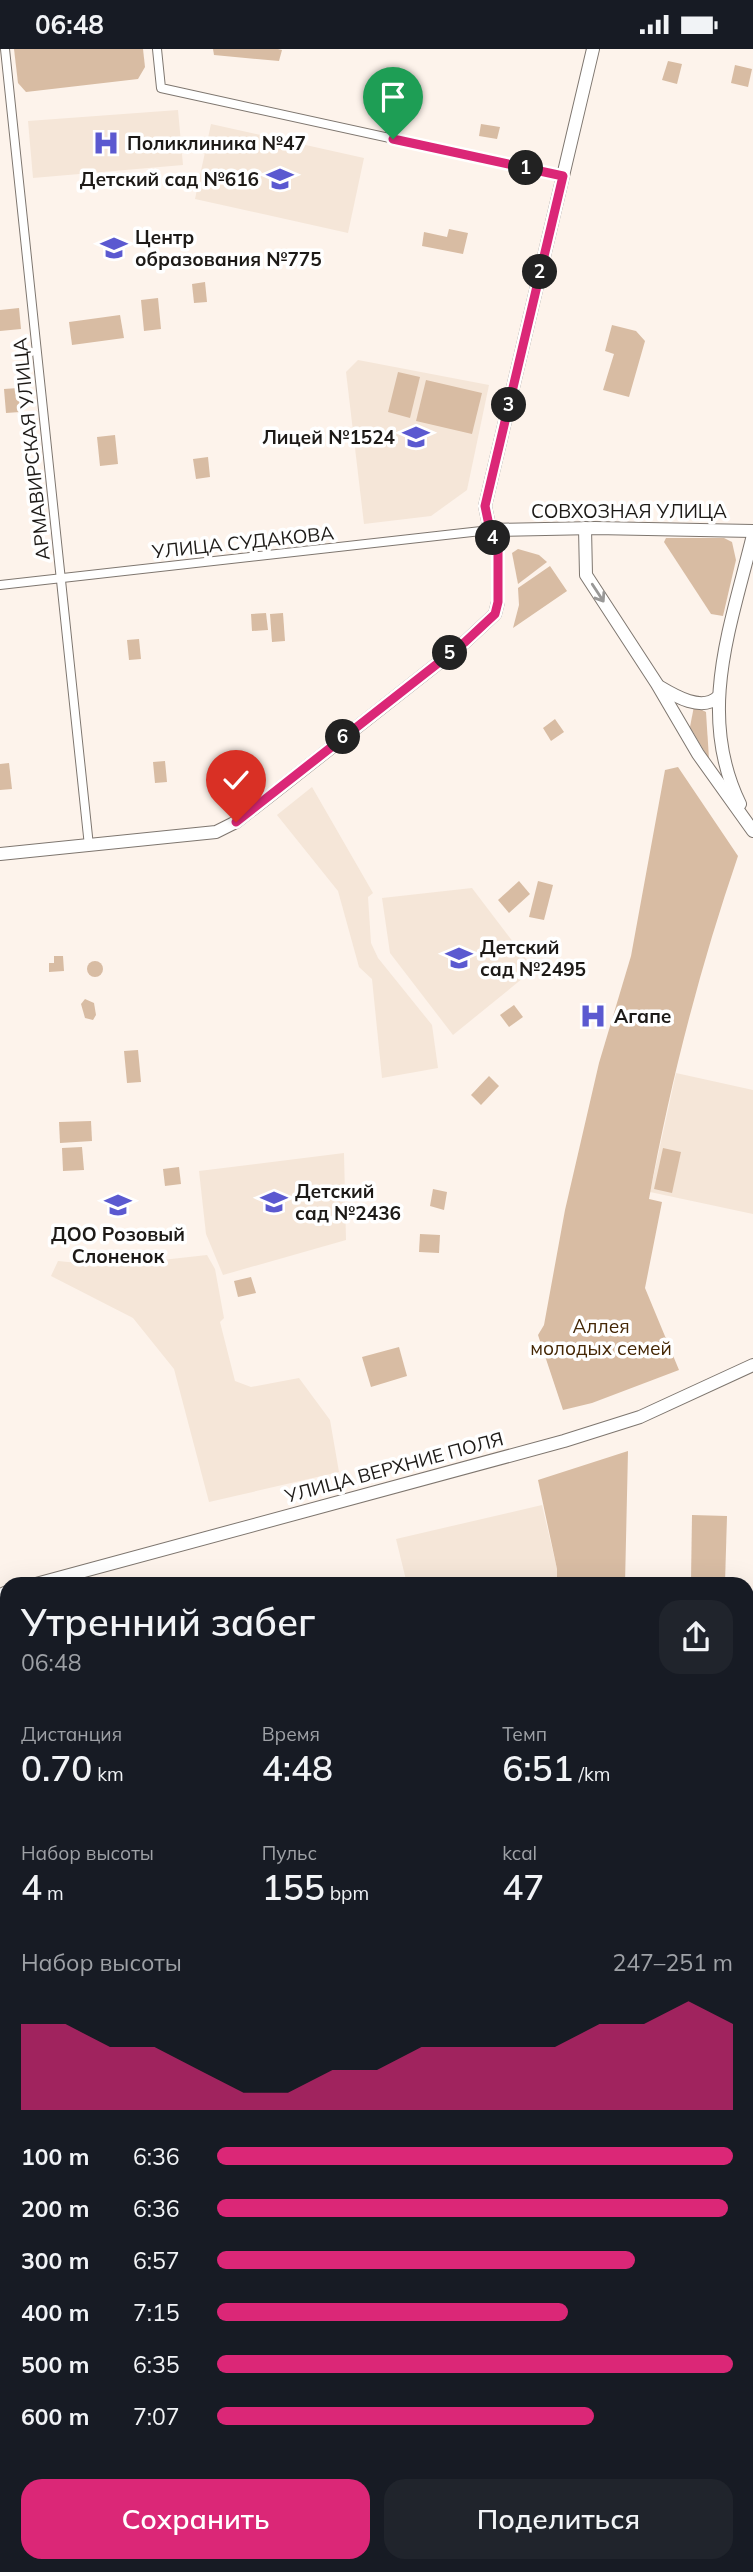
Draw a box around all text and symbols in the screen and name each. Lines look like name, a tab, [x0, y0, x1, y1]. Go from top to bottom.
text: 06:48	[35, 8, 104, 41]
pin	[363, 67, 423, 139]
icon: arrive	[374, 78, 412, 116]
hospital icon: Поликлиника №47	[91, 128, 121, 158]
place label: Поликлиника №47	[127, 131, 306, 155]
pin: 1	[508, 151, 544, 185]
text: 1	[520, 155, 531, 179]
school or university icon: Детский сад №616	[265, 164, 295, 194]
place label: Детский сад №616	[80, 167, 259, 191]
place label: Центр образования №775	[135, 225, 322, 271]
school or university icon: Центр образования №775	[99, 233, 129, 263]
pin: 2	[522, 255, 558, 290]
text: 2	[534, 259, 545, 283]
street label: АРМАВИРСКАЯ УЛИЦА	[7, 337, 55, 561]
pin: 3	[491, 387, 526, 423]
text: 3	[503, 392, 514, 416]
school or university icon: Лицей №1524	[401, 422, 431, 452]
place label: Лицей №1524	[262, 425, 396, 449]
street label: СОВХОЗНАЯ УЛИЦА	[531, 499, 727, 523]
street label: УЛИЦА СУДАКОВА	[150, 521, 335, 564]
pin: 4	[476, 521, 510, 555]
text: 4	[487, 525, 498, 549]
one-way arrow	[591, 583, 606, 602]
pin: 5	[433, 635, 468, 671]
text: 5	[444, 640, 455, 664]
pin: 6	[326, 719, 360, 755]
text: 6	[337, 724, 348, 748]
pin	[206, 750, 266, 822]
icon: check	[217, 761, 255, 799]
place label: Детский сад №2495	[480, 935, 586, 981]
school or university icon: Детский сад №2495	[444, 943, 474, 973]
hospital icon: Агапе	[578, 1001, 608, 1031]
place label: Агапе	[614, 1004, 672, 1028]
place label: Детский сад №2436	[295, 1179, 401, 1225]
school or university icon: Детский сад №2436	[259, 1187, 289, 1217]
school or university icon: ДОО Розовый Слоненок	[103, 1190, 133, 1220]
place label: ДОО Розовый Слоненок	[51, 1222, 185, 1268]
park label: Аллея молодых семей	[530, 1314, 672, 1360]
street label: УЛИЦА ВЕРХНИЕ ПОЛЯ	[281, 1426, 506, 1508]
text: Утренний забег	[21, 1598, 315, 1646]
button: share	[659, 1600, 733, 1674]
text: 06:48	[21, 1648, 81, 1677]
text: Дистанция	[21, 1722, 122, 1746]
text: Время	[262, 1722, 320, 1746]
text: Темп	[502, 1722, 547, 1746]
text: 0.70	[21, 1746, 92, 1790]
text: 4:48	[262, 1746, 333, 1790]
text: 6:51	[502, 1746, 574, 1790]
text: km	[92, 1762, 124, 1786]
text: /km	[574, 1762, 610, 1786]
text: Набор высоты	[21, 1841, 154, 1865]
text: Пульс	[262, 1841, 317, 1865]
text: kcal	[502, 1841, 537, 1865]
text: 4	[21, 1865, 42, 1909]
text: 155	[262, 1865, 325, 1909]
text: 47	[502, 1865, 544, 1909]
text: m	[42, 1881, 64, 1905]
text: bpm	[325, 1881, 369, 1905]
text: Набор высоты	[21, 1948, 182, 1977]
text: 247–251 m	[612, 1948, 733, 1977]
text: 100 m	[21, 2142, 89, 2171]
text: 6:36	[133, 2142, 180, 2171]
text: 200 m	[21, 2194, 89, 2223]
text: 6:36	[133, 2194, 180, 2223]
text: 300 m	[21, 2246, 89, 2275]
text: 6:57	[133, 2246, 180, 2275]
text: 400 m	[21, 2298, 89, 2327]
text: 7:15	[133, 2298, 180, 2327]
text: 500 m	[21, 2350, 89, 2379]
text: 6:35	[133, 2350, 180, 2379]
text: 600 m	[21, 2402, 89, 2431]
text: 7:07	[133, 2402, 180, 2431]
button: Сохранить	[21, 2479, 370, 2559]
button: Поделиться	[384, 2479, 733, 2559]

